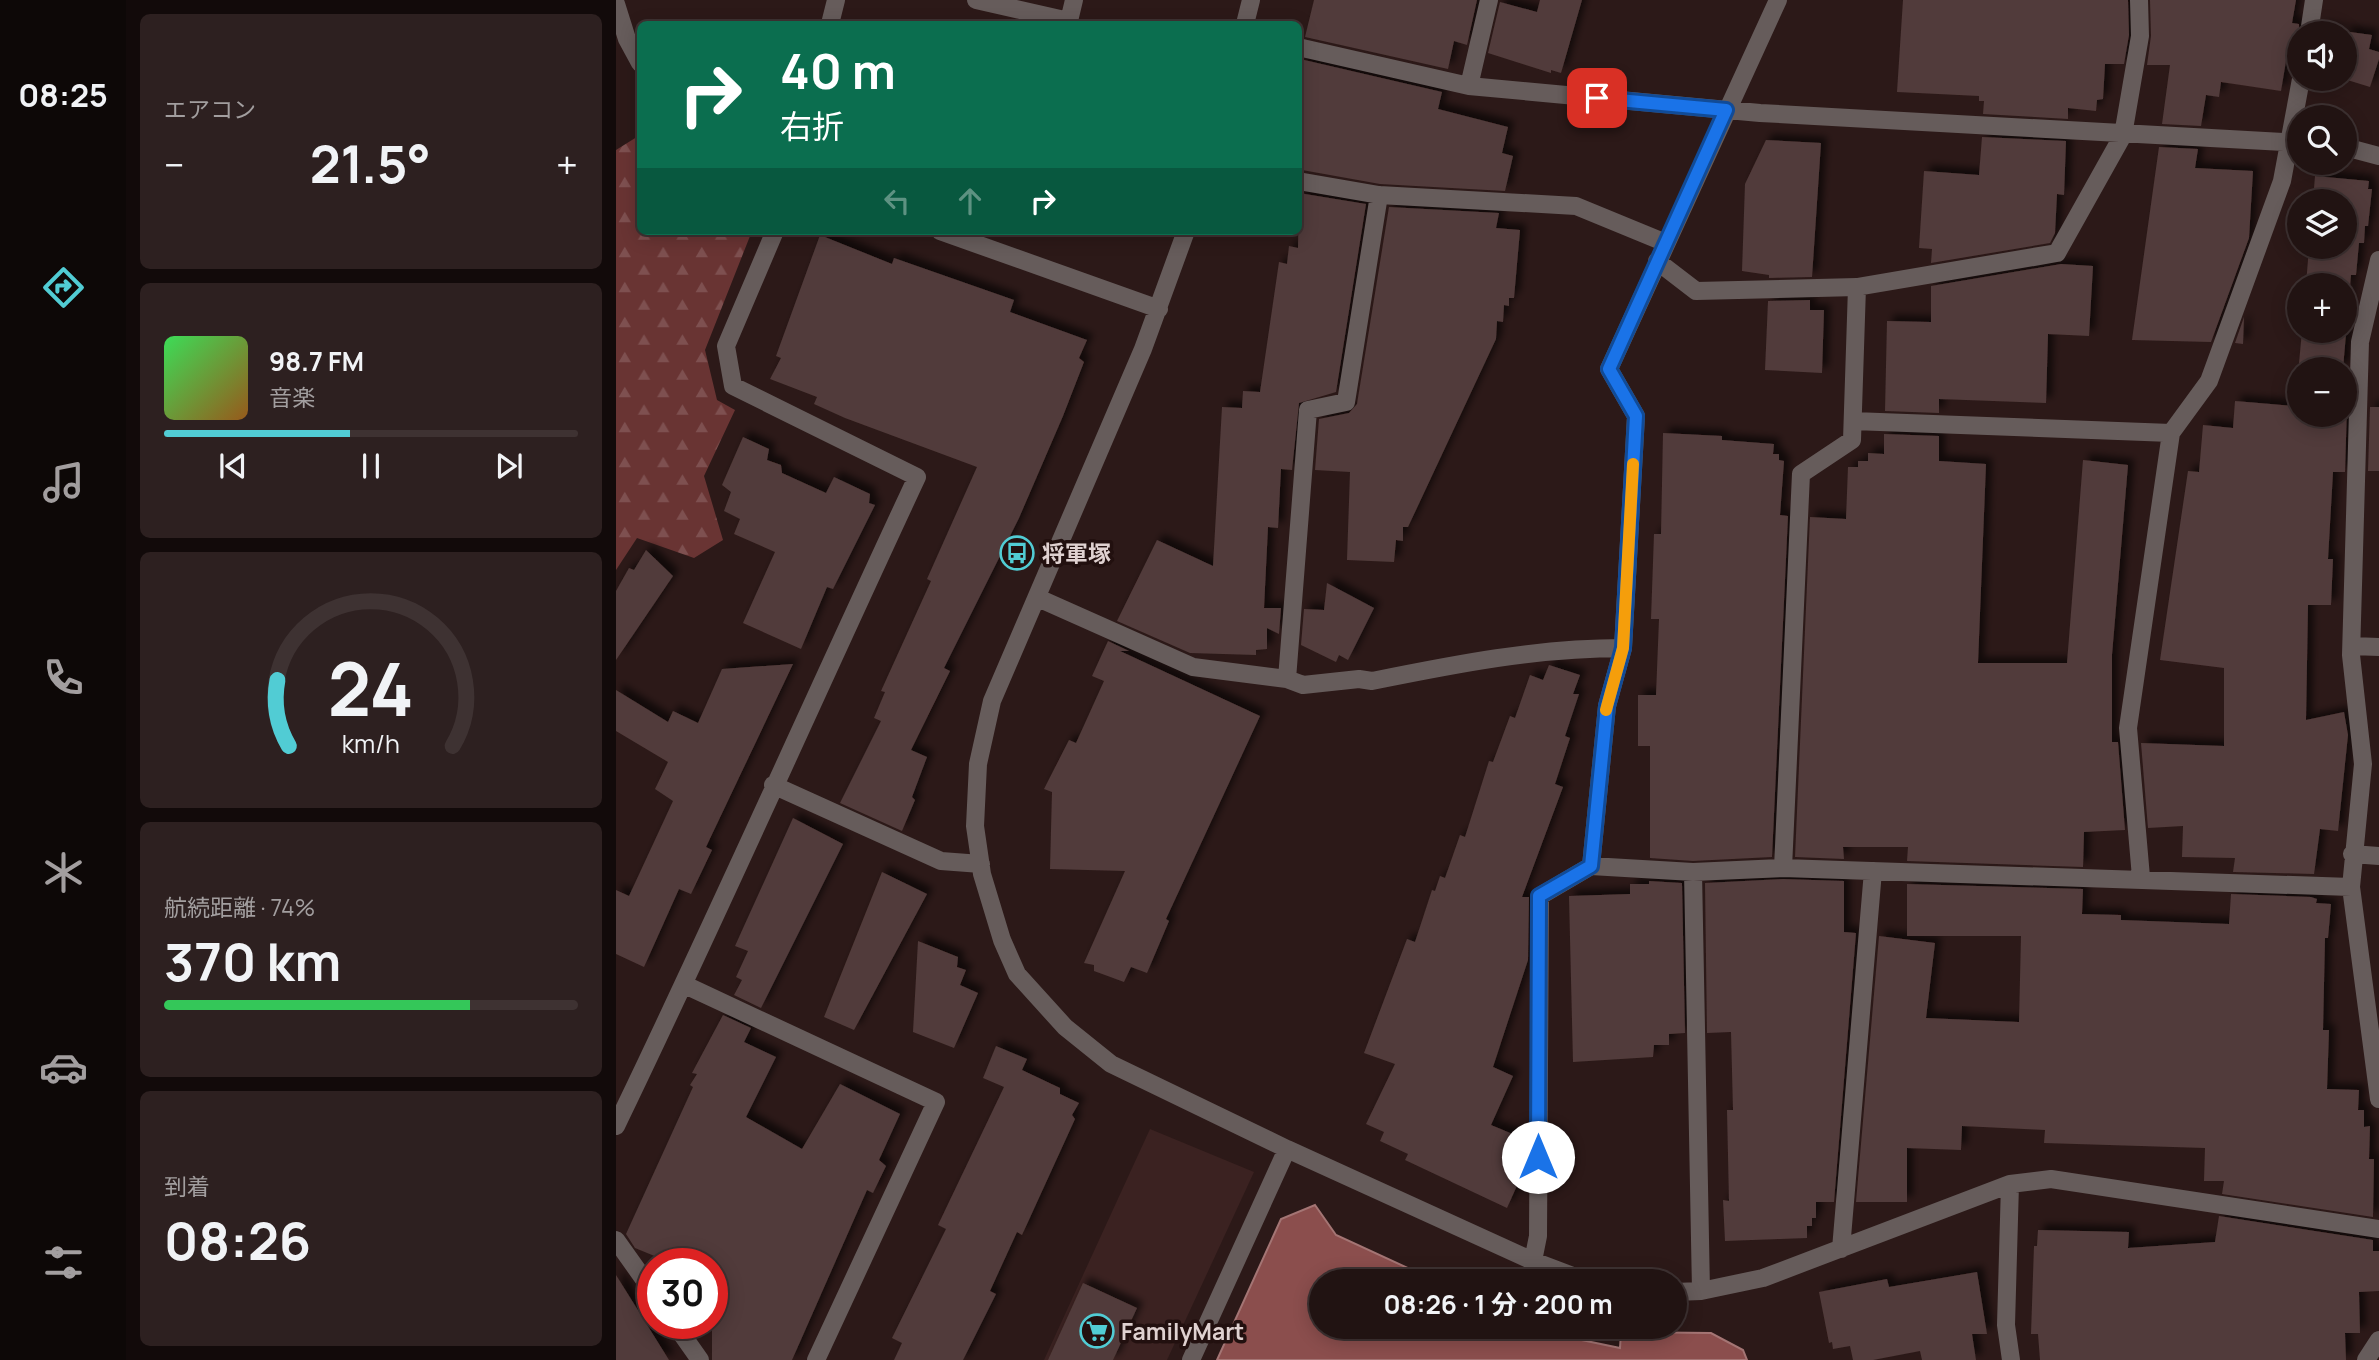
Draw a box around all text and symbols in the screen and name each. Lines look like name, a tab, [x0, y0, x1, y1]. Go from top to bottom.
map controls	[2287, 21, 2357, 427]
button: sound	[2287, 21, 2357, 91]
text: 40 m	[780, 37, 896, 104]
icon: right	[665, 49, 756, 140]
pin	[1567, 68, 1627, 128]
text: 08:25	[18, 73, 108, 117]
icon: arrive	[1578, 79, 1616, 117]
text: エアコン	[164, 93, 256, 125]
text: 右折	[780, 104, 844, 148]
button: search	[2287, 105, 2357, 175]
text: 21.5°	[310, 128, 431, 199]
text: −	[164, 138, 185, 190]
text: +	[556, 138, 578, 190]
icon: left	[878, 182, 916, 220]
icon: ahead	[951, 182, 989, 220]
icon: right	[1024, 182, 1062, 220]
button: layers	[2287, 189, 2357, 259]
icon: directions	[39, 263, 88, 312]
button: +	[2287, 273, 2357, 343]
text: 98.7 FM	[269, 343, 364, 379]
button: −	[2287, 357, 2357, 427]
text: 音楽	[269, 381, 315, 413]
icon: previous	[214, 447, 252, 485]
icon: pause	[352, 447, 390, 485]
icon: next	[490, 447, 528, 485]
icon: music	[39, 458, 88, 507]
bus stop icon: 将軍塚	[998, 534, 1036, 572]
place label: 将軍塚	[1042, 537, 1111, 569]
text: 24	[328, 638, 414, 738]
icon: phone	[39, 653, 88, 702]
text: km/h	[342, 726, 400, 761]
icon: climate	[39, 848, 88, 897]
text: 航続距離 · 74%	[164, 891, 315, 923]
text: 370 km	[164, 926, 341, 997]
icon: car	[39, 1043, 88, 1092]
position arrow	[1501, 1120, 1575, 1194]
text: 到着	[164, 1170, 210, 1202]
text: 08:26	[164, 1205, 311, 1276]
icon: filters	[39, 1238, 88, 1287]
speed limit sign: 30	[637, 1248, 728, 1339]
text: 08:26 · 1 分 · 200 m	[1383, 1286, 1613, 1322]
supermarket icon: FamilyMart	[1078, 1312, 1116, 1350]
place label: FamilyMart	[1121, 1315, 1244, 1347]

